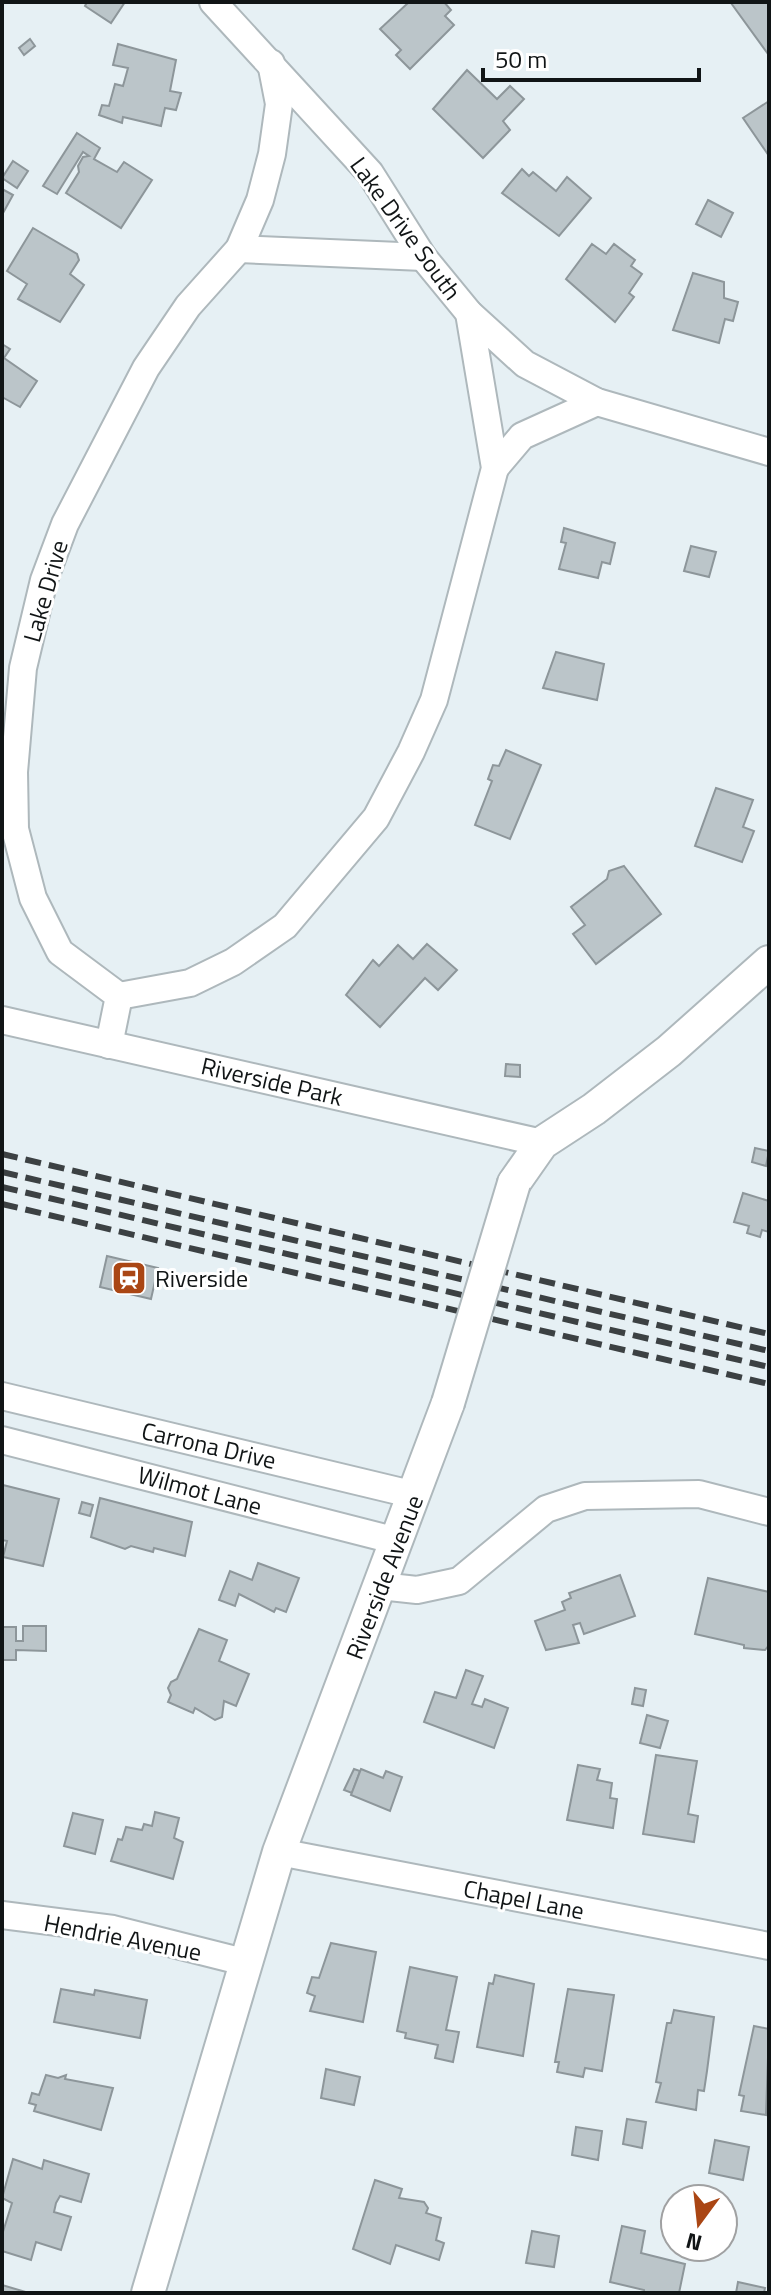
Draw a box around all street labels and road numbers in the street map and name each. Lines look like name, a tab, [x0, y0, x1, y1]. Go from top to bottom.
street label: Lake Drive South	[342, 149, 470, 307]
street label: Lake Drive	[13, 536, 77, 646]
street label: Riverside Park	[198, 1047, 347, 1115]
street label: Carrona Drive	[138, 1412, 280, 1478]
street label: Wilmot Lane	[134, 1456, 266, 1524]
street label: Riverside Avenue	[336, 1490, 432, 1664]
street label: Chapel Lane	[461, 1870, 587, 1928]
street label: Hendrie Avenue	[41, 1904, 205, 1970]

